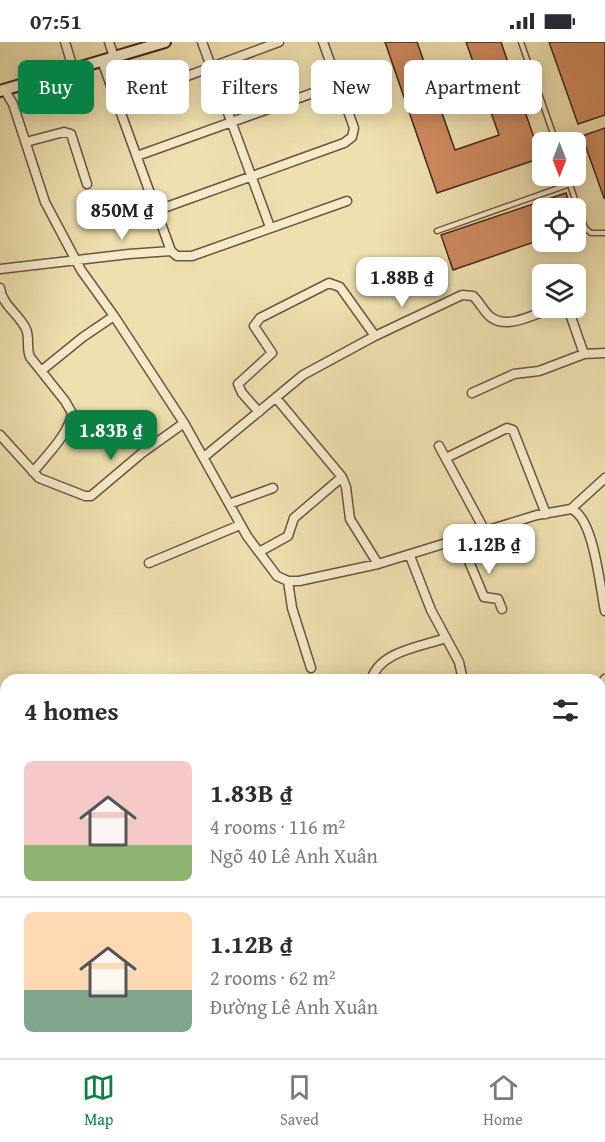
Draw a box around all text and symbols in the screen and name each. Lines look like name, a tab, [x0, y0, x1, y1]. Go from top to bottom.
text: 07:51	[30, 5, 82, 37]
chip: Buy	[18, 60, 94, 114]
chip: Rent	[106, 60, 189, 114]
chip: Filters	[201, 60, 299, 114]
chip: New	[311, 60, 392, 114]
chip: Apartment	[404, 60, 542, 114]
north arrow	[532, 132, 586, 186]
map controls	[532, 132, 586, 318]
pin: 850M ₫	[73, 190, 171, 241]
text: 850M ₫	[90, 195, 154, 224]
button: locate	[532, 198, 586, 252]
pin: 1.88B ₫	[347, 257, 457, 308]
text: 1.88B ₫	[370, 262, 434, 291]
button: layers	[532, 264, 586, 318]
pin: 1.83B ₫	[56, 410, 166, 461]
text: 1.83B ₫	[79, 415, 143, 444]
pin: 1.12B ₫	[434, 524, 544, 575]
text: 1.12B ₫	[457, 529, 521, 558]
text: 4 homes	[24, 691, 119, 730]
icon: filters	[549, 694, 582, 727]
text: 1.83B ₫	[210, 773, 293, 812]
icon: home	[72, 785, 144, 857]
text: 4 rooms · 116 m²	[210, 812, 345, 841]
text: Ngõ 40 Lê Anh Xuân	[210, 841, 378, 870]
text: 1.12B ₫	[210, 924, 293, 963]
icon: home	[72, 936, 144, 1008]
text: 2 rooms · 62 m²	[210, 963, 336, 992]
text: Đường Lê Anh Xuân	[210, 992, 378, 1021]
tab: Map	[82, 1071, 115, 1131]
tab: Saved	[280, 1071, 319, 1131]
tab: Home	[483, 1071, 523, 1131]

